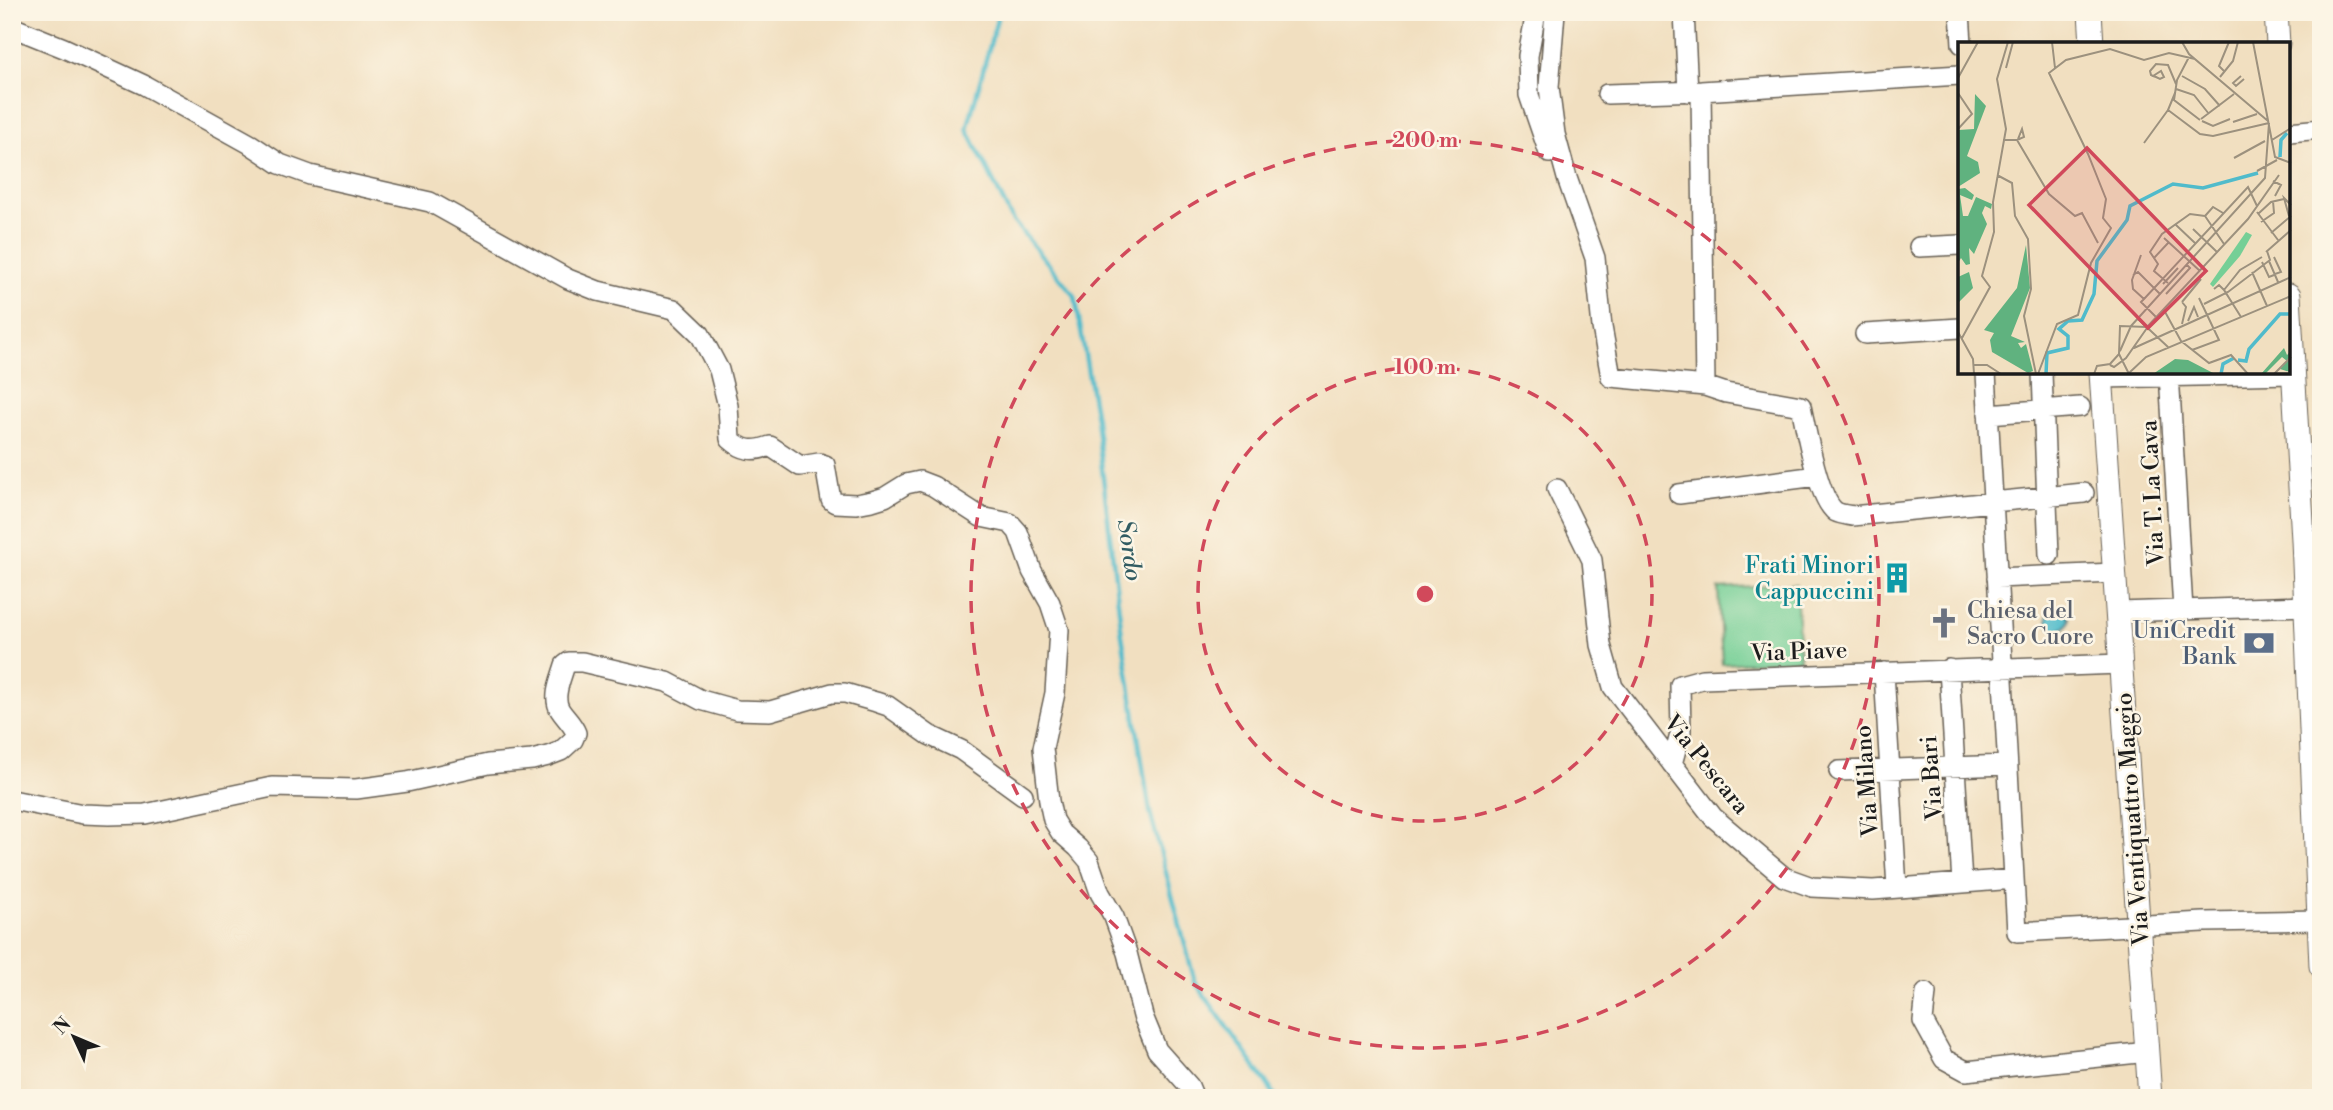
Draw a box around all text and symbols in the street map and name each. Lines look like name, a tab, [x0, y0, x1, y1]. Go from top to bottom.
inset map	[1958, 42, 2291, 374]
text: 200 m	[1392, 128, 1458, 154]
text: 100 m	[1394, 355, 1456, 381]
street label: Via T. La Cava	[2135, 419, 2171, 568]
water label: Sordo	[1110, 517, 1148, 583]
place label: Frati Minori Cappuccini	[1745, 552, 1874, 606]
building icon: Frati Minori Cappuccini	[1880, 561, 1914, 595]
centre of rings	[1413, 582, 1437, 606]
place label: Chiesa del Sacro Cuore	[1967, 597, 2094, 651]
church icon: Chiesa del Sacro Cuore	[1927, 606, 1961, 640]
place label: UniCredit Bank	[2133, 617, 2237, 671]
bank icon: UniCredit Bank	[2242, 626, 2276, 660]
street label: Via Piave	[1749, 636, 1848, 668]
street label: Via Ventiquattro Maggio	[2110, 691, 2156, 947]
street label: Via Pescara	[1657, 708, 1755, 820]
street label: Via Milano	[1849, 724, 1885, 839]
street label: Via Bari	[1915, 735, 1949, 822]
north arrow	[38, 1002, 108, 1072]
text: N	[49, 1012, 76, 1040]

